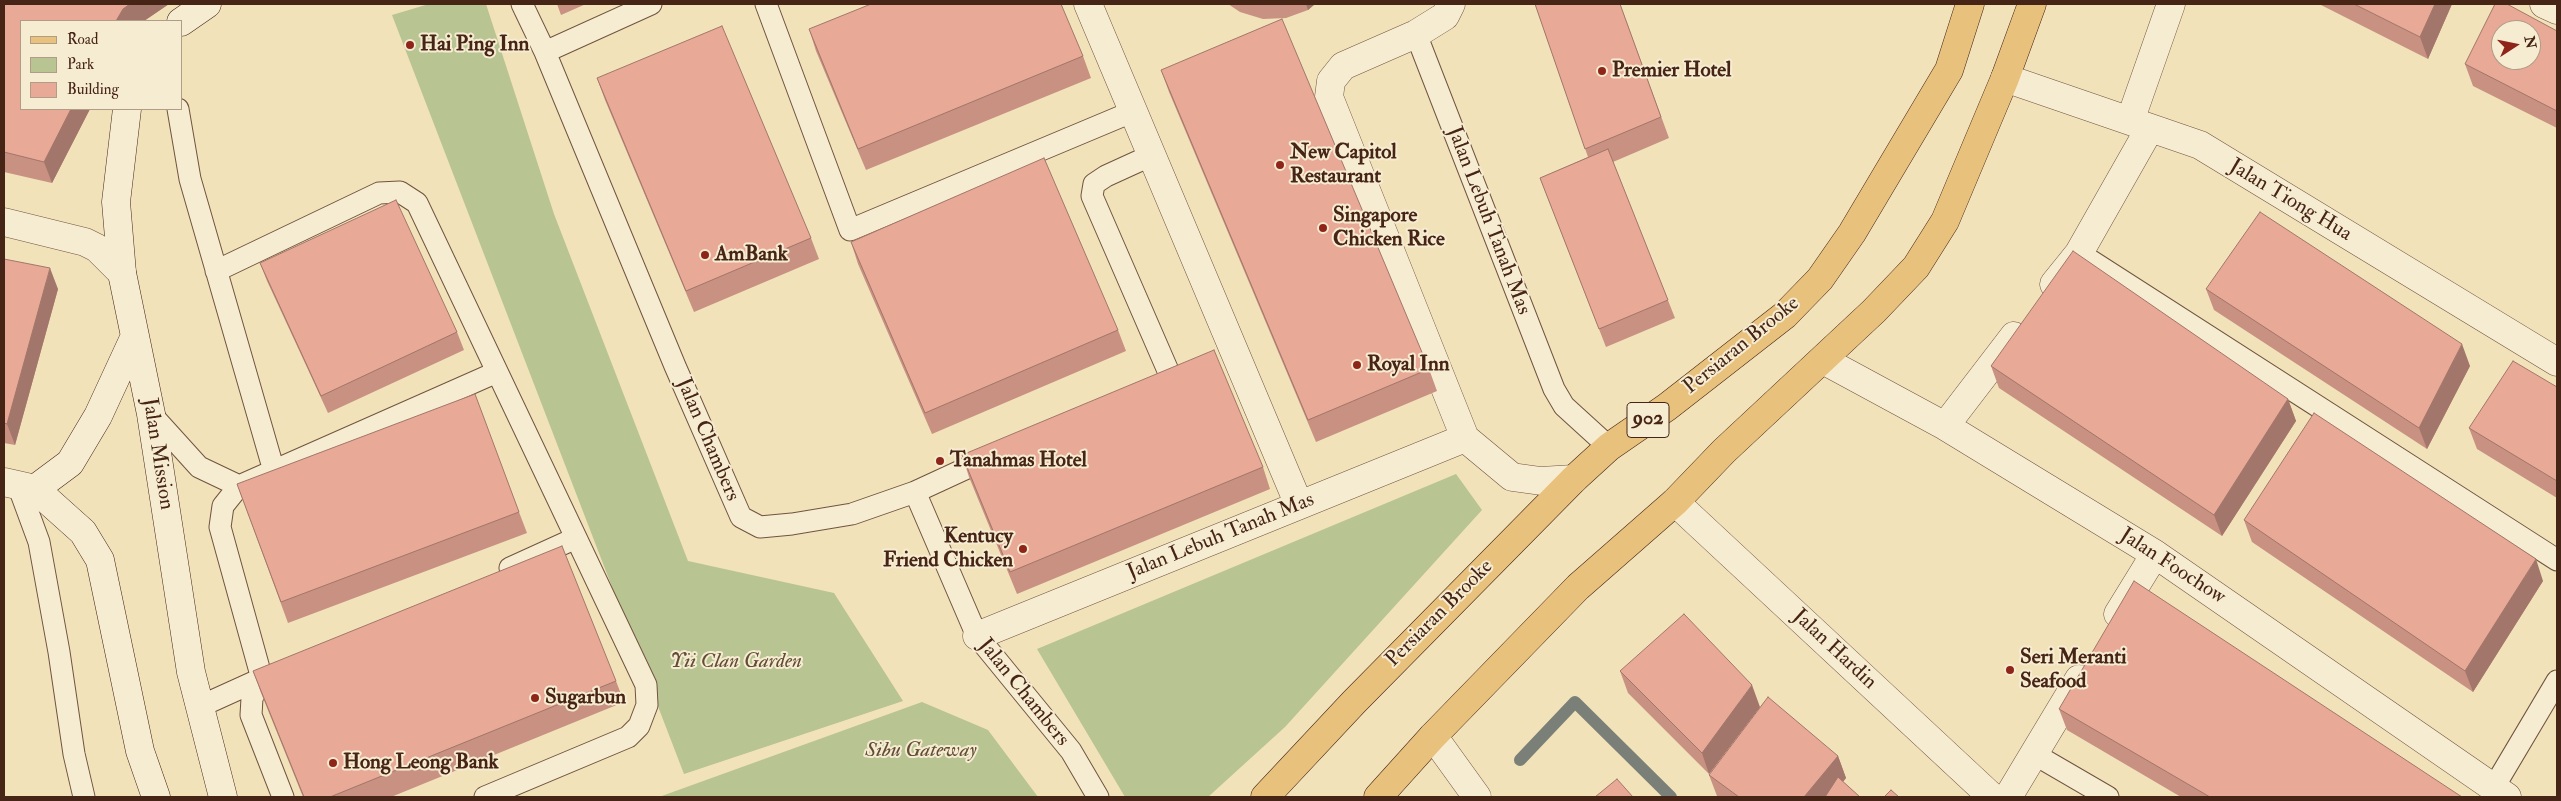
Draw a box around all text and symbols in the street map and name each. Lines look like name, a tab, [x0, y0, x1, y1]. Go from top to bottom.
legend	[20, 20, 182, 110]
north arrow	[2491, 20, 2541, 70]
text: Road	[67, 30, 98, 49]
place label: Hai Ping Inn	[420, 32, 529, 58]
text: N	[2521, 34, 2540, 50]
marker: Hai Ping Inn	[404, 39, 416, 51]
text: Park	[67, 55, 94, 74]
place label: Premier Hotel	[1612, 58, 1731, 84]
marker: Premier Hotel	[1596, 65, 1608, 77]
text: Building	[67, 80, 119, 99]
street label: Jalan Lebuh Tanah Mas	[1441, 123, 1535, 319]
place label: New Capitol Restaurant	[1290, 140, 1397, 190]
street label: Jalan Tiong Hua	[2224, 154, 2356, 248]
marker: New Capitol Restaurant	[1274, 159, 1286, 171]
place label: Singapore Chicken Rice	[1333, 203, 1445, 253]
marker: Singapore Chicken Rice	[1317, 222, 1329, 234]
place label: AmBank	[715, 242, 788, 268]
marker: AmBank	[699, 249, 711, 261]
street label: Persiaran Brooke	[1679, 292, 1805, 400]
place label: Royal Inn	[1367, 352, 1450, 378]
marker: Royal Inn	[1351, 359, 1363, 371]
street label: Jalan Chambers	[670, 375, 744, 505]
street label: Jalan Mission	[136, 396, 178, 512]
road number: 902	[1627, 402, 1669, 438]
place label: Tanahmas Hotel	[950, 448, 1087, 474]
marker: Tanahmas Hotel	[934, 455, 946, 467]
street label: Jalan Lebuh Tanah Mas	[1124, 488, 1318, 586]
street label: Jalan Foochow	[2114, 523, 2230, 611]
place label: Kentucy Friend Chicken	[883, 524, 1013, 574]
marker: Kentucy Friend Chicken	[1017, 543, 1029, 555]
street label: Persiaran Brooke	[1381, 555, 1499, 673]
street label: Jalan Hardin	[1787, 605, 1881, 695]
street label: Jalan Chambers	[972, 634, 1074, 752]
place label: Seri Meranti Seafood	[2020, 645, 2127, 695]
park label: Yii Clan Garden	[670, 649, 802, 675]
marker: Seri Meranti Seafood	[2004, 664, 2016, 676]
place label: Sugarbun	[545, 685, 626, 711]
marker: Sugarbun	[529, 692, 541, 704]
park label: Sibu Gateway	[865, 738, 977, 764]
place label: Hong Leong Bank	[343, 750, 499, 776]
marker: Hong Leong Bank	[327, 757, 339, 769]

